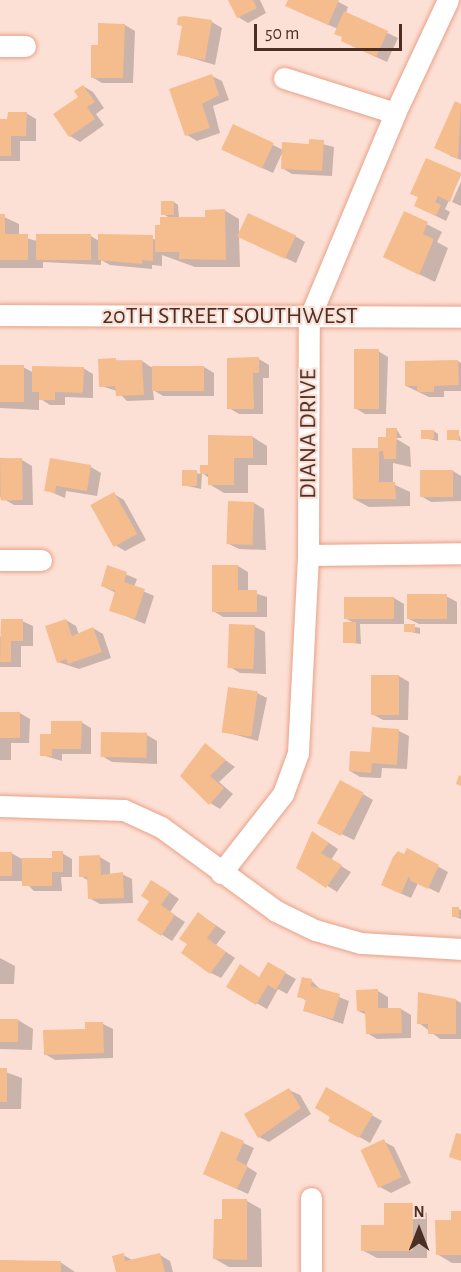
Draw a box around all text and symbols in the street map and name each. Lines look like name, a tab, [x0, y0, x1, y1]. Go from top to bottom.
scale bar	[257, 12, 406, 50]
text: 50 m	[265, 25, 299, 43]
street label: 20TH STREET SOUTHWEST	[102, 303, 358, 331]
street label: DIANA DRIVE	[295, 369, 323, 499]
north arrow	[389, 1200, 449, 1260]
text: N	[413, 1204, 425, 1220]

